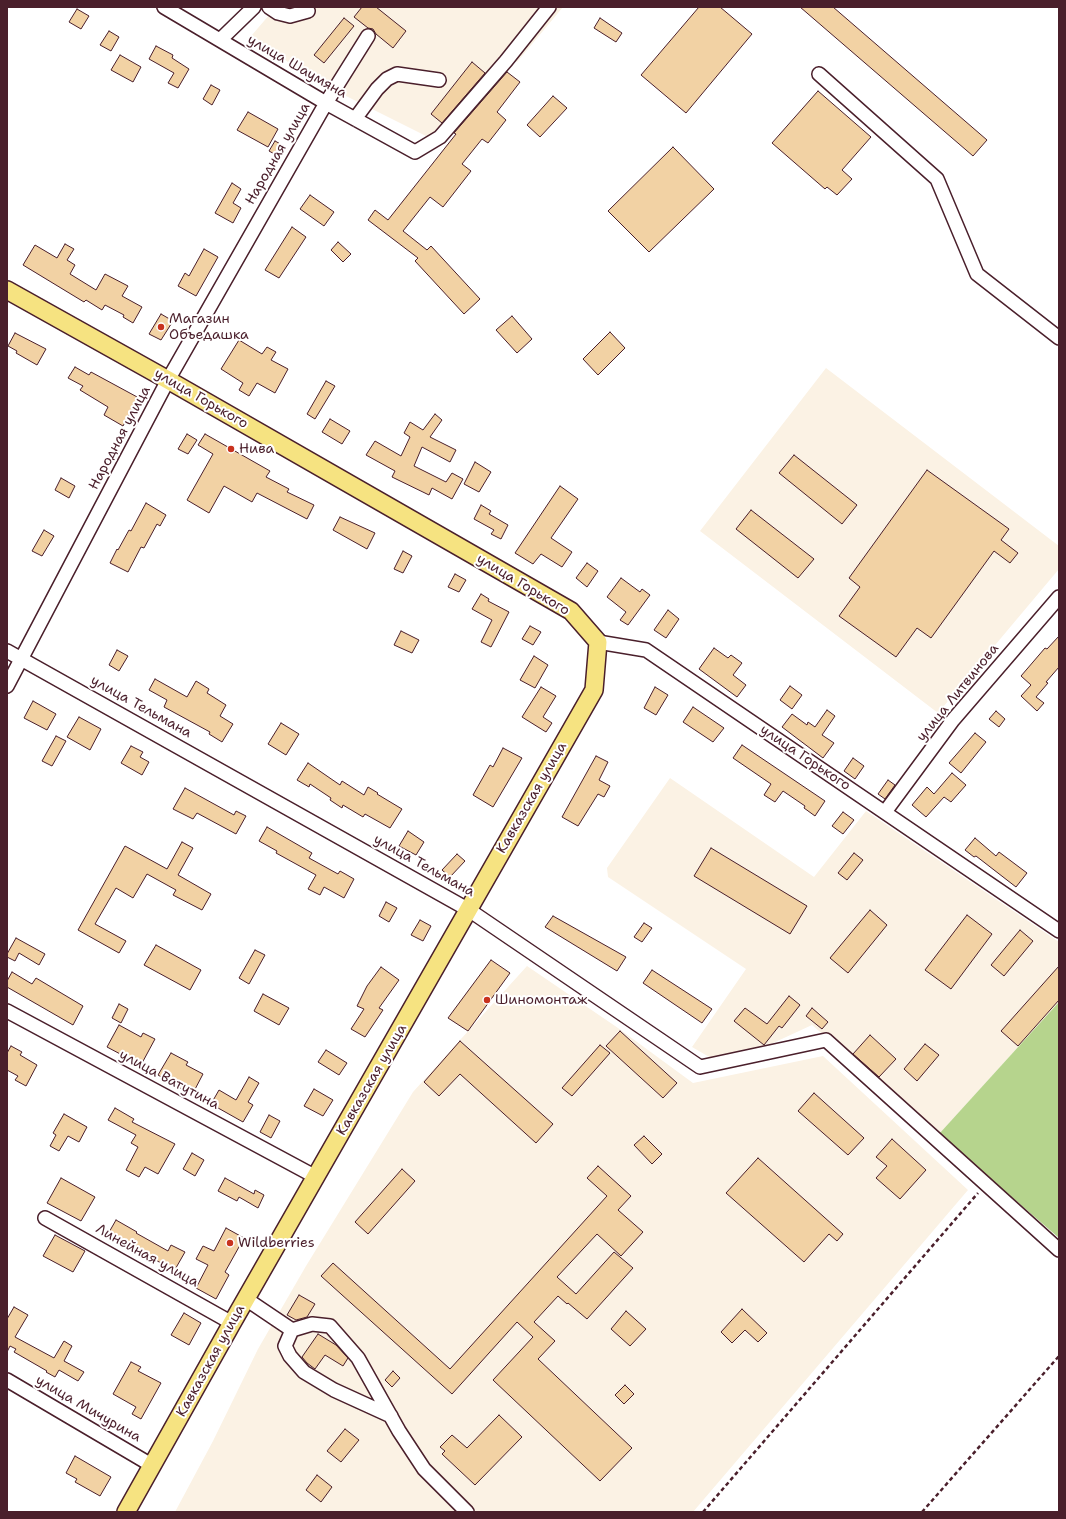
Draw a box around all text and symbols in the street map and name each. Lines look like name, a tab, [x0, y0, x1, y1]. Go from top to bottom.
street label: улица Шаумяна	[244, 32, 350, 102]
street label: Народная улица	[242, 100, 314, 208]
place label: Магазин Объедашка	[169, 311, 249, 344]
marker: Магазин Объедашка	[156, 322, 166, 332]
street label: улица Горького	[151, 365, 251, 433]
street label: Народная улица	[86, 383, 154, 493]
place label: Нива	[239, 441, 274, 457]
marker: Нива	[226, 444, 236, 454]
street label: улица Горького	[473, 551, 573, 619]
street label: улица Литвинова	[913, 641, 1003, 745]
street label: улица Тельмана	[87, 672, 195, 742]
street label: улица Горького	[757, 722, 853, 794]
street label: Кавказская улица	[493, 739, 571, 857]
street label: улица Тельмана	[370, 831, 478, 901]
place label: Шиномонтаж	[495, 992, 587, 1008]
marker: Шиномонтаж	[482, 995, 492, 1005]
street label: Кавказская улица	[333, 1021, 411, 1139]
street label: улица Ватутина	[116, 1047, 222, 1113]
street label: Линейная улица	[93, 1221, 201, 1291]
place label: Wildberries	[238, 1235, 315, 1251]
marker: Wildberries	[225, 1238, 235, 1248]
street label: Кавказская улица	[173, 1302, 249, 1420]
street label: улица Мичурина	[32, 1372, 144, 1446]

